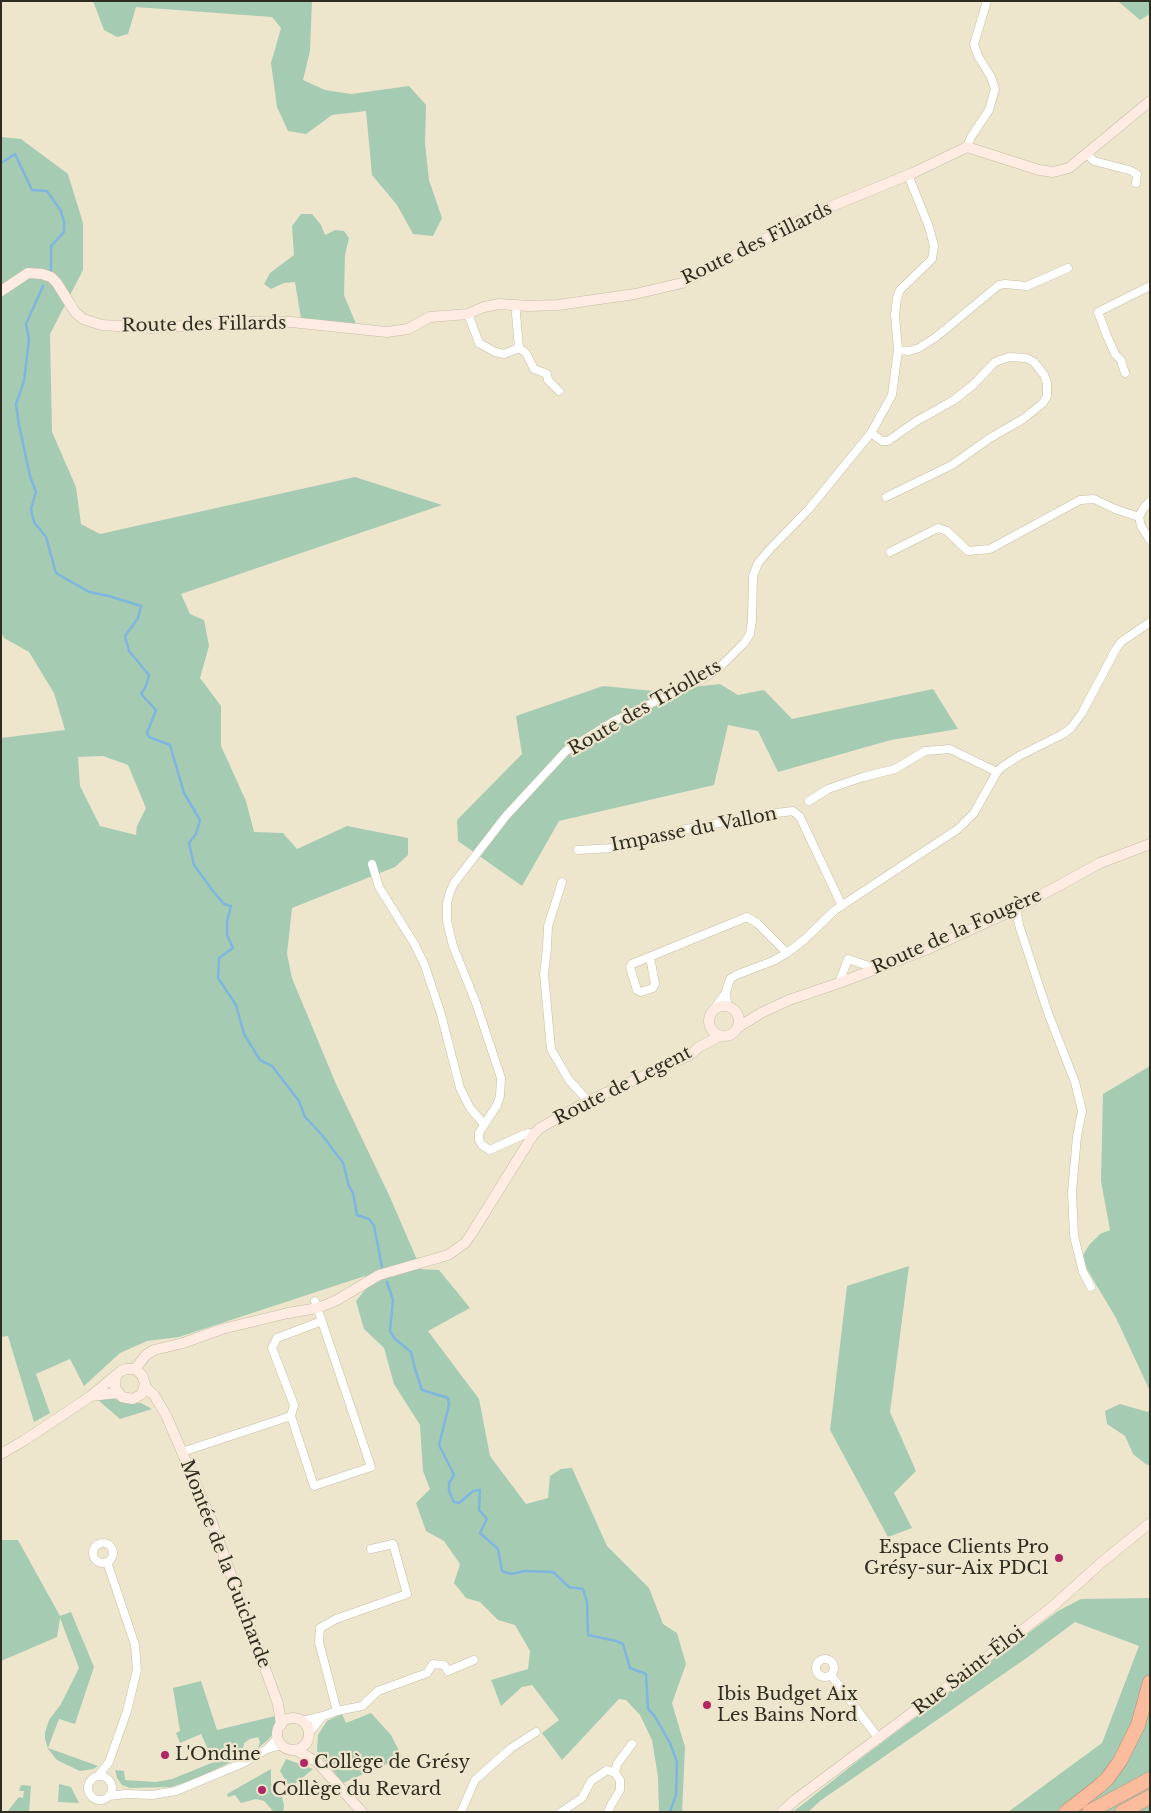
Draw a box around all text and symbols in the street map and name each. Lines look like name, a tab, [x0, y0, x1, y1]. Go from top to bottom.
street label: Route des Fillards	[678, 198, 836, 290]
street label: Route des Fillards	[122, 313, 286, 337]
street label: Route des Triollets	[565, 656, 725, 760]
street label: Impasse du Vallon	[609, 803, 779, 857]
street label: Route de la Fougère	[869, 885, 1045, 979]
street label: Route de Legent	[551, 1042, 695, 1130]
street label: Montée de la Guicharde	[175, 1457, 275, 1671]
place label: Espace Clients Pro Grésy-sur-Aix PDC1	[864, 1537, 1049, 1580]
marker: Espace Clients Pro Grésy-sur-Aix PDC1	[1053, 1552, 1065, 1564]
street label: Rue Saint-Éloi	[909, 1622, 1029, 1720]
place label: Ibis Budget Aix Les Bains Nord	[717, 1684, 858, 1726]
marker: Ibis Budget Aix Les Bains Nord	[701, 1699, 713, 1711]
place label: L'Ondine	[175, 1744, 261, 1766]
marker: L'Ondine	[159, 1749, 171, 1761]
place label: Collège de Grésy	[314, 1752, 470, 1774]
marker: Collège de Grésy	[298, 1757, 310, 1769]
place label: Collège du Revard	[272, 1779, 441, 1801]
marker: Collège du Revard	[256, 1784, 268, 1796]

